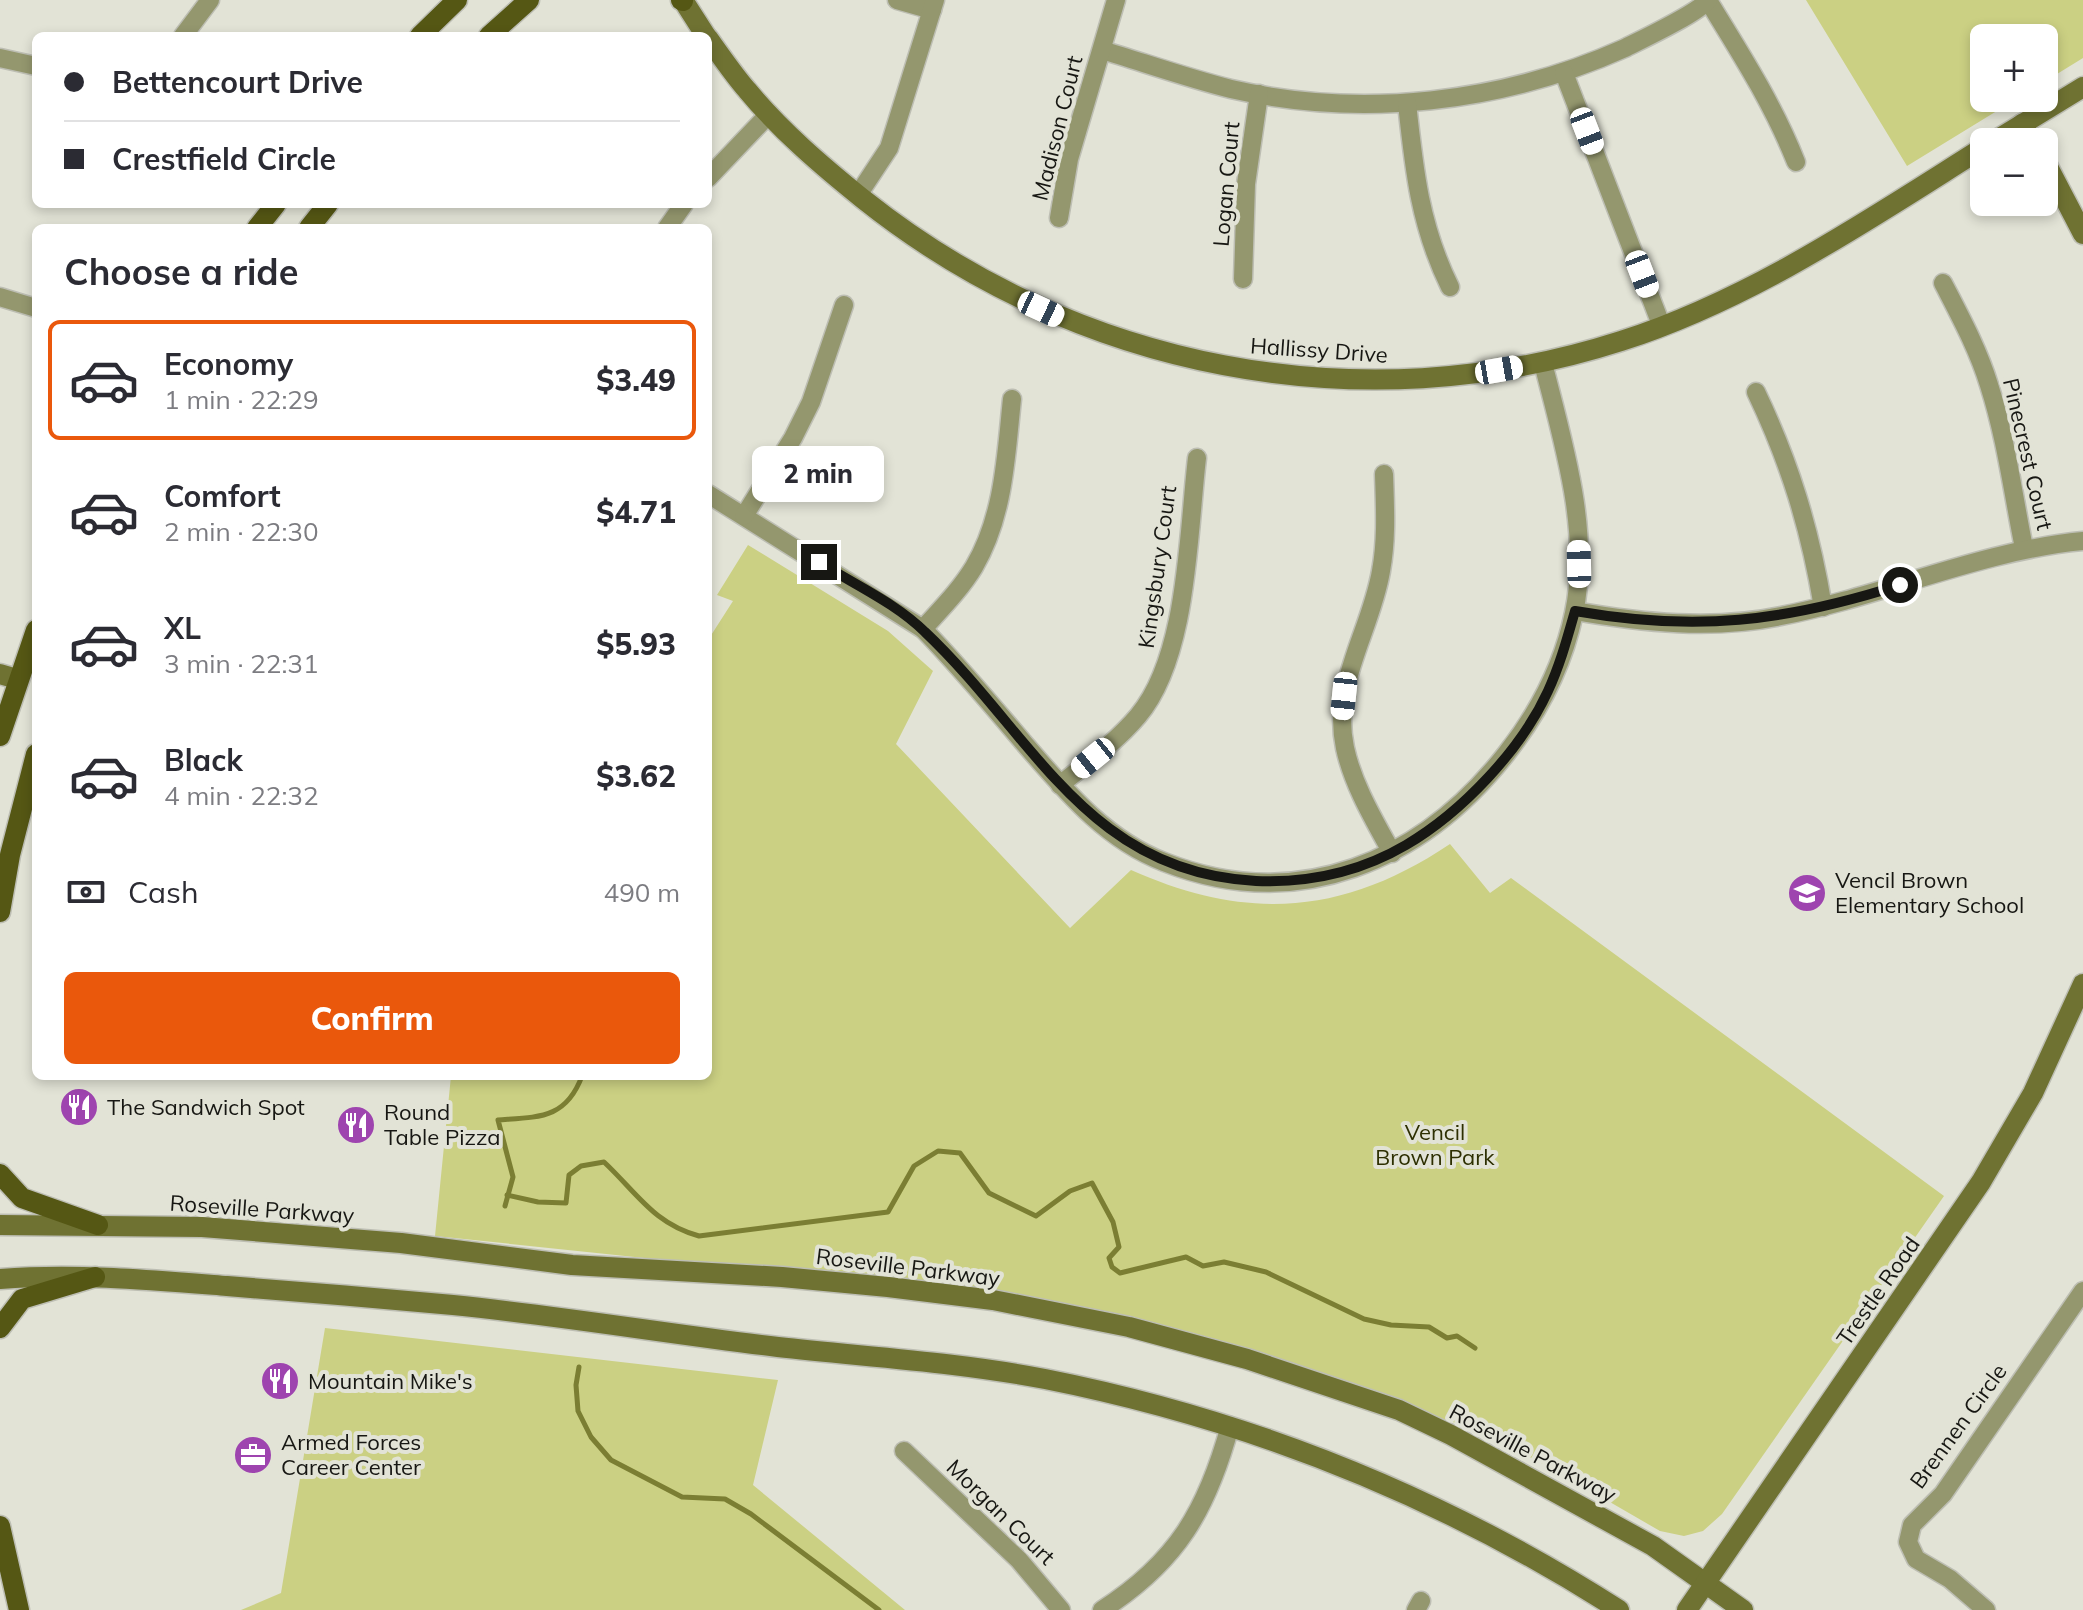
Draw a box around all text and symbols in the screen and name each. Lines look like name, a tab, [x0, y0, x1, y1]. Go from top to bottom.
map controls	[1970, 24, 2058, 216]
button: +	[1970, 24, 2058, 112]
street label: Madison Court	[1025, 52, 1089, 203]
text: Bettencourt Drive	[112, 63, 363, 101]
car	[1567, 104, 1607, 158]
street label: Logan Court	[1207, 120, 1245, 248]
button: −	[1970, 128, 2058, 216]
text: Crestfield Circle	[112, 140, 336, 178]
car	[1622, 247, 1662, 301]
text: Choose a ride	[64, 249, 298, 294]
car	[1014, 288, 1068, 330]
street label: Hallissy Drive	[1249, 331, 1389, 369]
icon: car	[68, 344, 140, 416]
text: Economy	[164, 345, 293, 383]
car	[1473, 354, 1525, 386]
text: $3.49	[596, 361, 676, 399]
street label: Pinecrest Court	[1997, 375, 2059, 533]
text: 1 min · 22:29	[164, 383, 319, 416]
callout: 2 min	[753, 446, 885, 502]
text: 2 min	[783, 457, 853, 490]
icon: car	[68, 476, 140, 548]
text: Comfort	[164, 477, 281, 515]
street label: Kingsbury Court	[1132, 484, 1182, 650]
text: $4.71	[596, 493, 676, 531]
text: 2 min · 22:30	[164, 515, 319, 548]
car	[1567, 540, 1591, 588]
route end	[801, 544, 837, 580]
route start	[1882, 567, 1918, 603]
icon: car	[68, 608, 140, 680]
text: XL	[164, 609, 201, 647]
text: $5.93	[596, 625, 676, 663]
text: 3 min · 22:31	[164, 647, 319, 680]
car	[1330, 671, 1358, 721]
car	[1067, 734, 1119, 782]
icon: car	[68, 740, 140, 812]
text: Black	[164, 741, 243, 779]
text: $3.62	[596, 757, 676, 795]
text: 4 min · 22:32	[164, 779, 319, 812]
place label: Vencil Brown Elementary School	[1835, 866, 2024, 919]
icon: cash	[64, 870, 108, 914]
school or university icon: Vencil Brown Elementary School	[1786, 872, 1828, 914]
text: Cash	[128, 873, 199, 911]
text: 490 m	[604, 876, 680, 909]
button: Confirm	[64, 972, 680, 1064]
restaurant icon: The Sandwich Spot	[58, 1086, 100, 1128]
place label: The Sandwich Spot	[107, 1093, 305, 1121]
place label: Round Table Pizza	[384, 1098, 500, 1151]
restaurant icon: Round Table Pizza	[335, 1104, 377, 1146]
park label: Vencil Brown Park	[1375, 1118, 1495, 1171]
street label: Roseville Parkway	[169, 1189, 356, 1229]
street label: Trestle Road	[1830, 1231, 1926, 1351]
street label: Roseville Parkway	[814, 1242, 1002, 1292]
street label: Brennen Circle	[1903, 1358, 2013, 1494]
restaurant icon: Mountain Mike's	[259, 1360, 301, 1402]
place label: Mountain Mike's	[308, 1367, 473, 1395]
street label: Roseville Parkway	[1445, 1397, 1622, 1509]
place label: Armed Forces Career Center	[281, 1428, 421, 1481]
office icon: Armed Forces Career Center	[232, 1434, 274, 1476]
street label: Morgan Court	[941, 1453, 1061, 1571]

